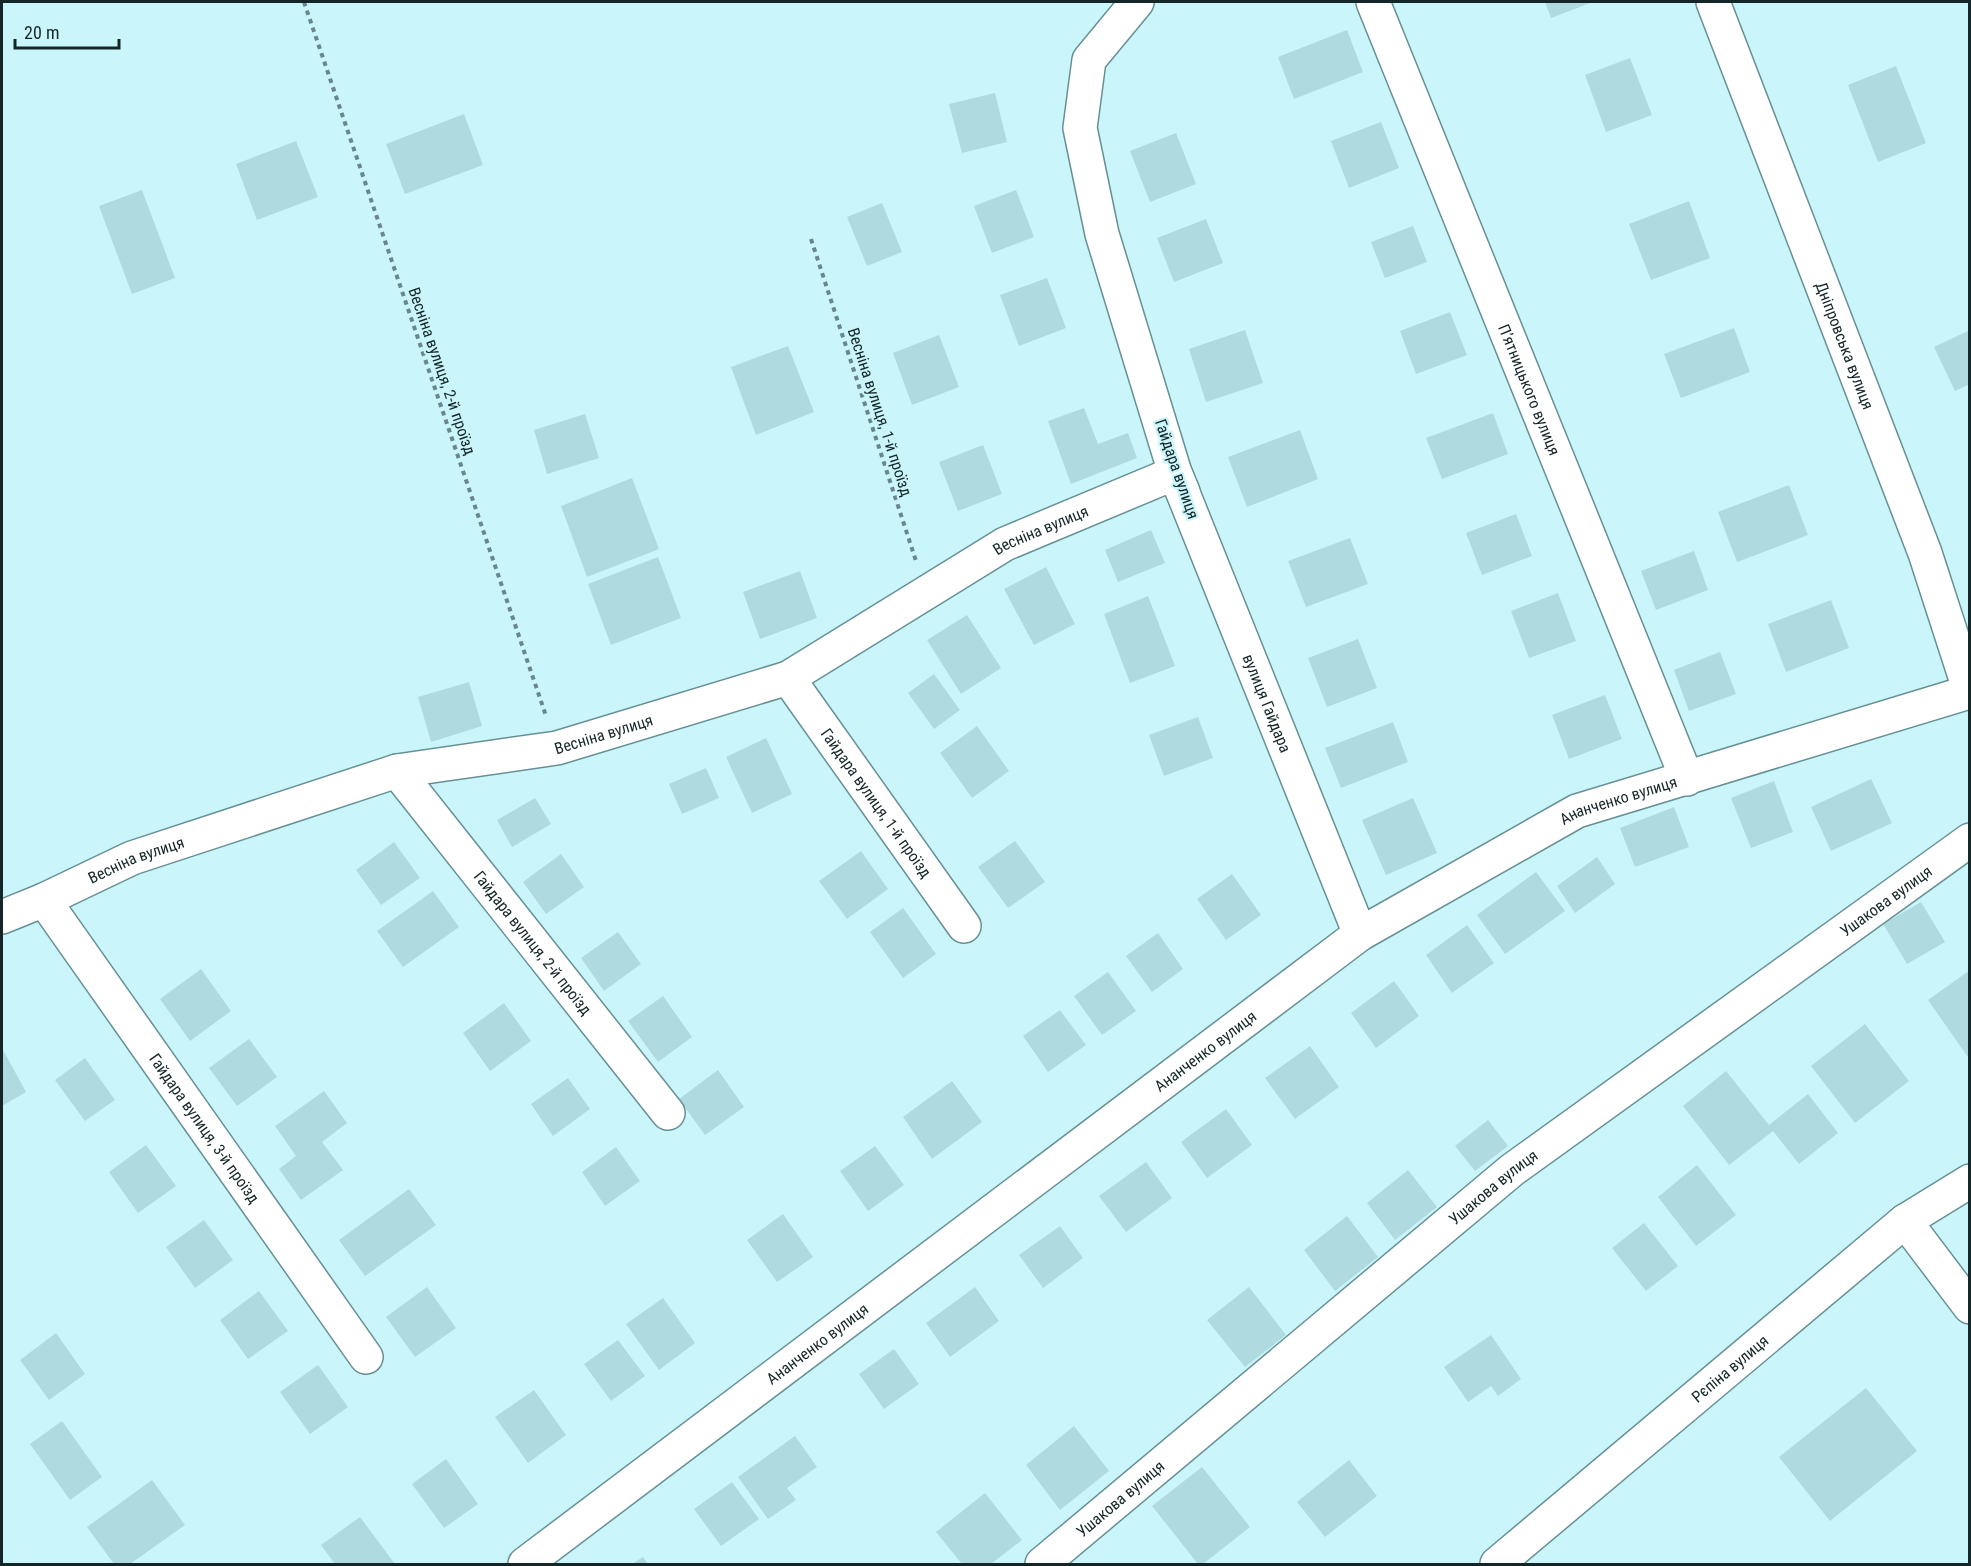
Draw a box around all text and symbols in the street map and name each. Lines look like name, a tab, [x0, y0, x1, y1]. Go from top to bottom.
scale bar	[15, 12, 118, 50]
text: 20 m	[24, 22, 59, 43]
street label: Дніпровська вулиця	[1812, 279, 1878, 412]
street label: Весніна вулиця, 2-й проїзд	[404, 285, 480, 458]
street label: П’ятницького вулиця	[1495, 321, 1565, 458]
street label: Весніна вулиця, 1-й проїзд	[844, 325, 916, 499]
street label: Гайдара вулиця	[1151, 417, 1203, 521]
street label: Весніна вулиця	[989, 501, 1091, 559]
street label: вулиця Гайдара	[1239, 651, 1296, 755]
street label: Весніна вулиця	[552, 710, 655, 758]
street label: Гайдара вулиця, 1-й проїзд	[817, 725, 936, 881]
street label: Ананченко вулиця	[1556, 772, 1679, 829]
street label: Весніна вулиця	[85, 832, 186, 887]
street label: Ушакова вулиця	[1836, 861, 1935, 940]
street label: Гайдара вулиця, 2-й проїзд	[470, 867, 596, 1019]
street label: Ананченко вулиця	[1150, 1006, 1260, 1095]
street label: Гайдара вулиця, 3-й проїзд	[146, 1050, 264, 1207]
street label: Ушакова вулиця	[1445, 1145, 1541, 1228]
street label: Ананченко вулиця	[763, 1299, 872, 1388]
street label: Рєпіна вулиця	[1687, 1331, 1772, 1406]
street label: Ушакова вулиця	[1072, 1456, 1168, 1541]

